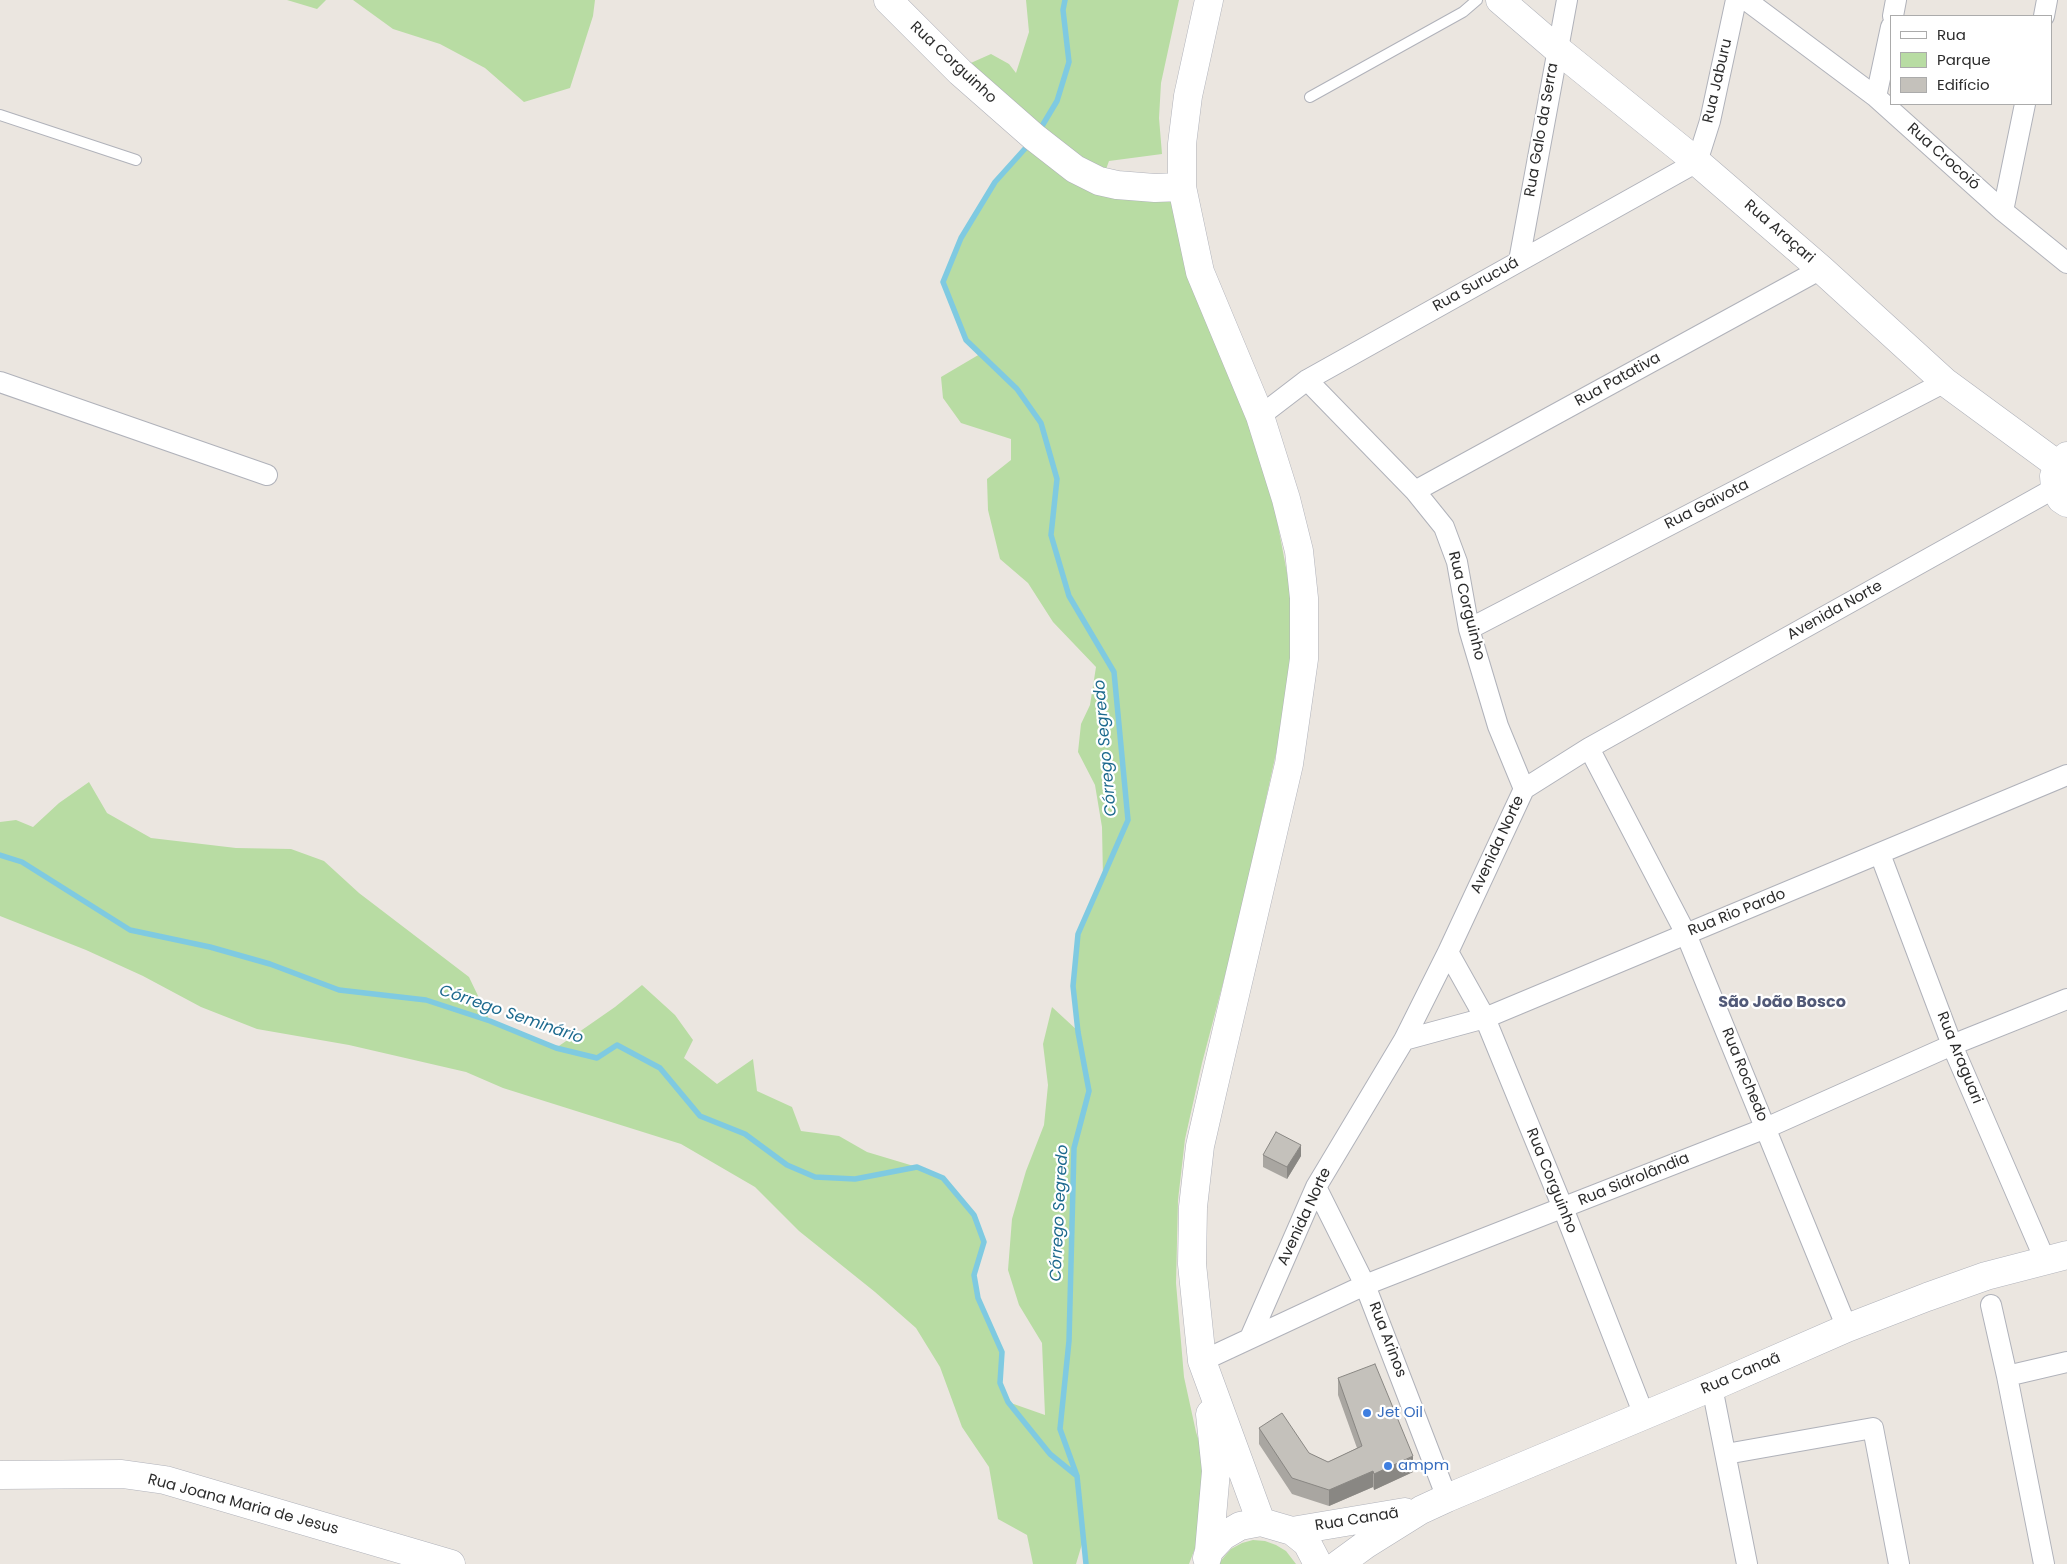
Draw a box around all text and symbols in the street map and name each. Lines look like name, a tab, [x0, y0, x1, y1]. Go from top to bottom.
legend	[1890, 15, 2052, 105]
street label: Rua Corguinho	[906, 18, 1000, 108]
text: Rua	[1937, 24, 1966, 45]
street label: Rua Jaburu	[1700, 37, 1736, 125]
text: Parque	[1937, 49, 1990, 70]
street label: Rua Galo da Serra	[1521, 62, 1563, 198]
text: Edifício	[1937, 74, 1990, 95]
street label: Rua Crocoió	[1903, 120, 1983, 194]
street label: Rua Araçari	[1740, 197, 1818, 267]
street label: Rua Surucuá	[1430, 254, 1522, 316]
street label: Rua Patativa	[1572, 349, 1664, 411]
street label: Rua Gaivota	[1662, 476, 1752, 534]
street label: Rua Corguinho	[1444, 550, 1488, 662]
street label: Avenida Norte	[1784, 577, 1886, 645]
water label: Córrego Segredo	[1090, 679, 1122, 817]
street label: Avenida Norte	[1467, 793, 1529, 897]
street label: Rua Rio Pardo	[1686, 885, 1788, 941]
water label: Córrego Seminário	[436, 981, 586, 1049]
district label: São João Bosco	[1718, 993, 1846, 1013]
street label: Rua Araguari	[1932, 1009, 1986, 1107]
street label: Rua Rochedo	[1717, 1026, 1771, 1124]
street label: Rua Corguinho	[1522, 1126, 1580, 1236]
water label: Córrego Segredo	[1047, 1144, 1073, 1282]
street label: Rua Sidrolândia	[1576, 1150, 1692, 1210]
street label: Avenida Norte	[1274, 1165, 1336, 1269]
street label: Rua Arinos	[1364, 1300, 1410, 1380]
street label: Rua Canaã	[1699, 1349, 1783, 1399]
place label: Jet Oil	[1377, 1404, 1423, 1422]
marker: Jet Oil	[1361, 1407, 1373, 1419]
place label: ampm	[1398, 1457, 1449, 1475]
marker: ampm	[1382, 1460, 1394, 1472]
street label: Rua Joana Maria de Jesus	[146, 1471, 340, 1539]
street label: Rua Canaã	[1314, 1505, 1400, 1535]

